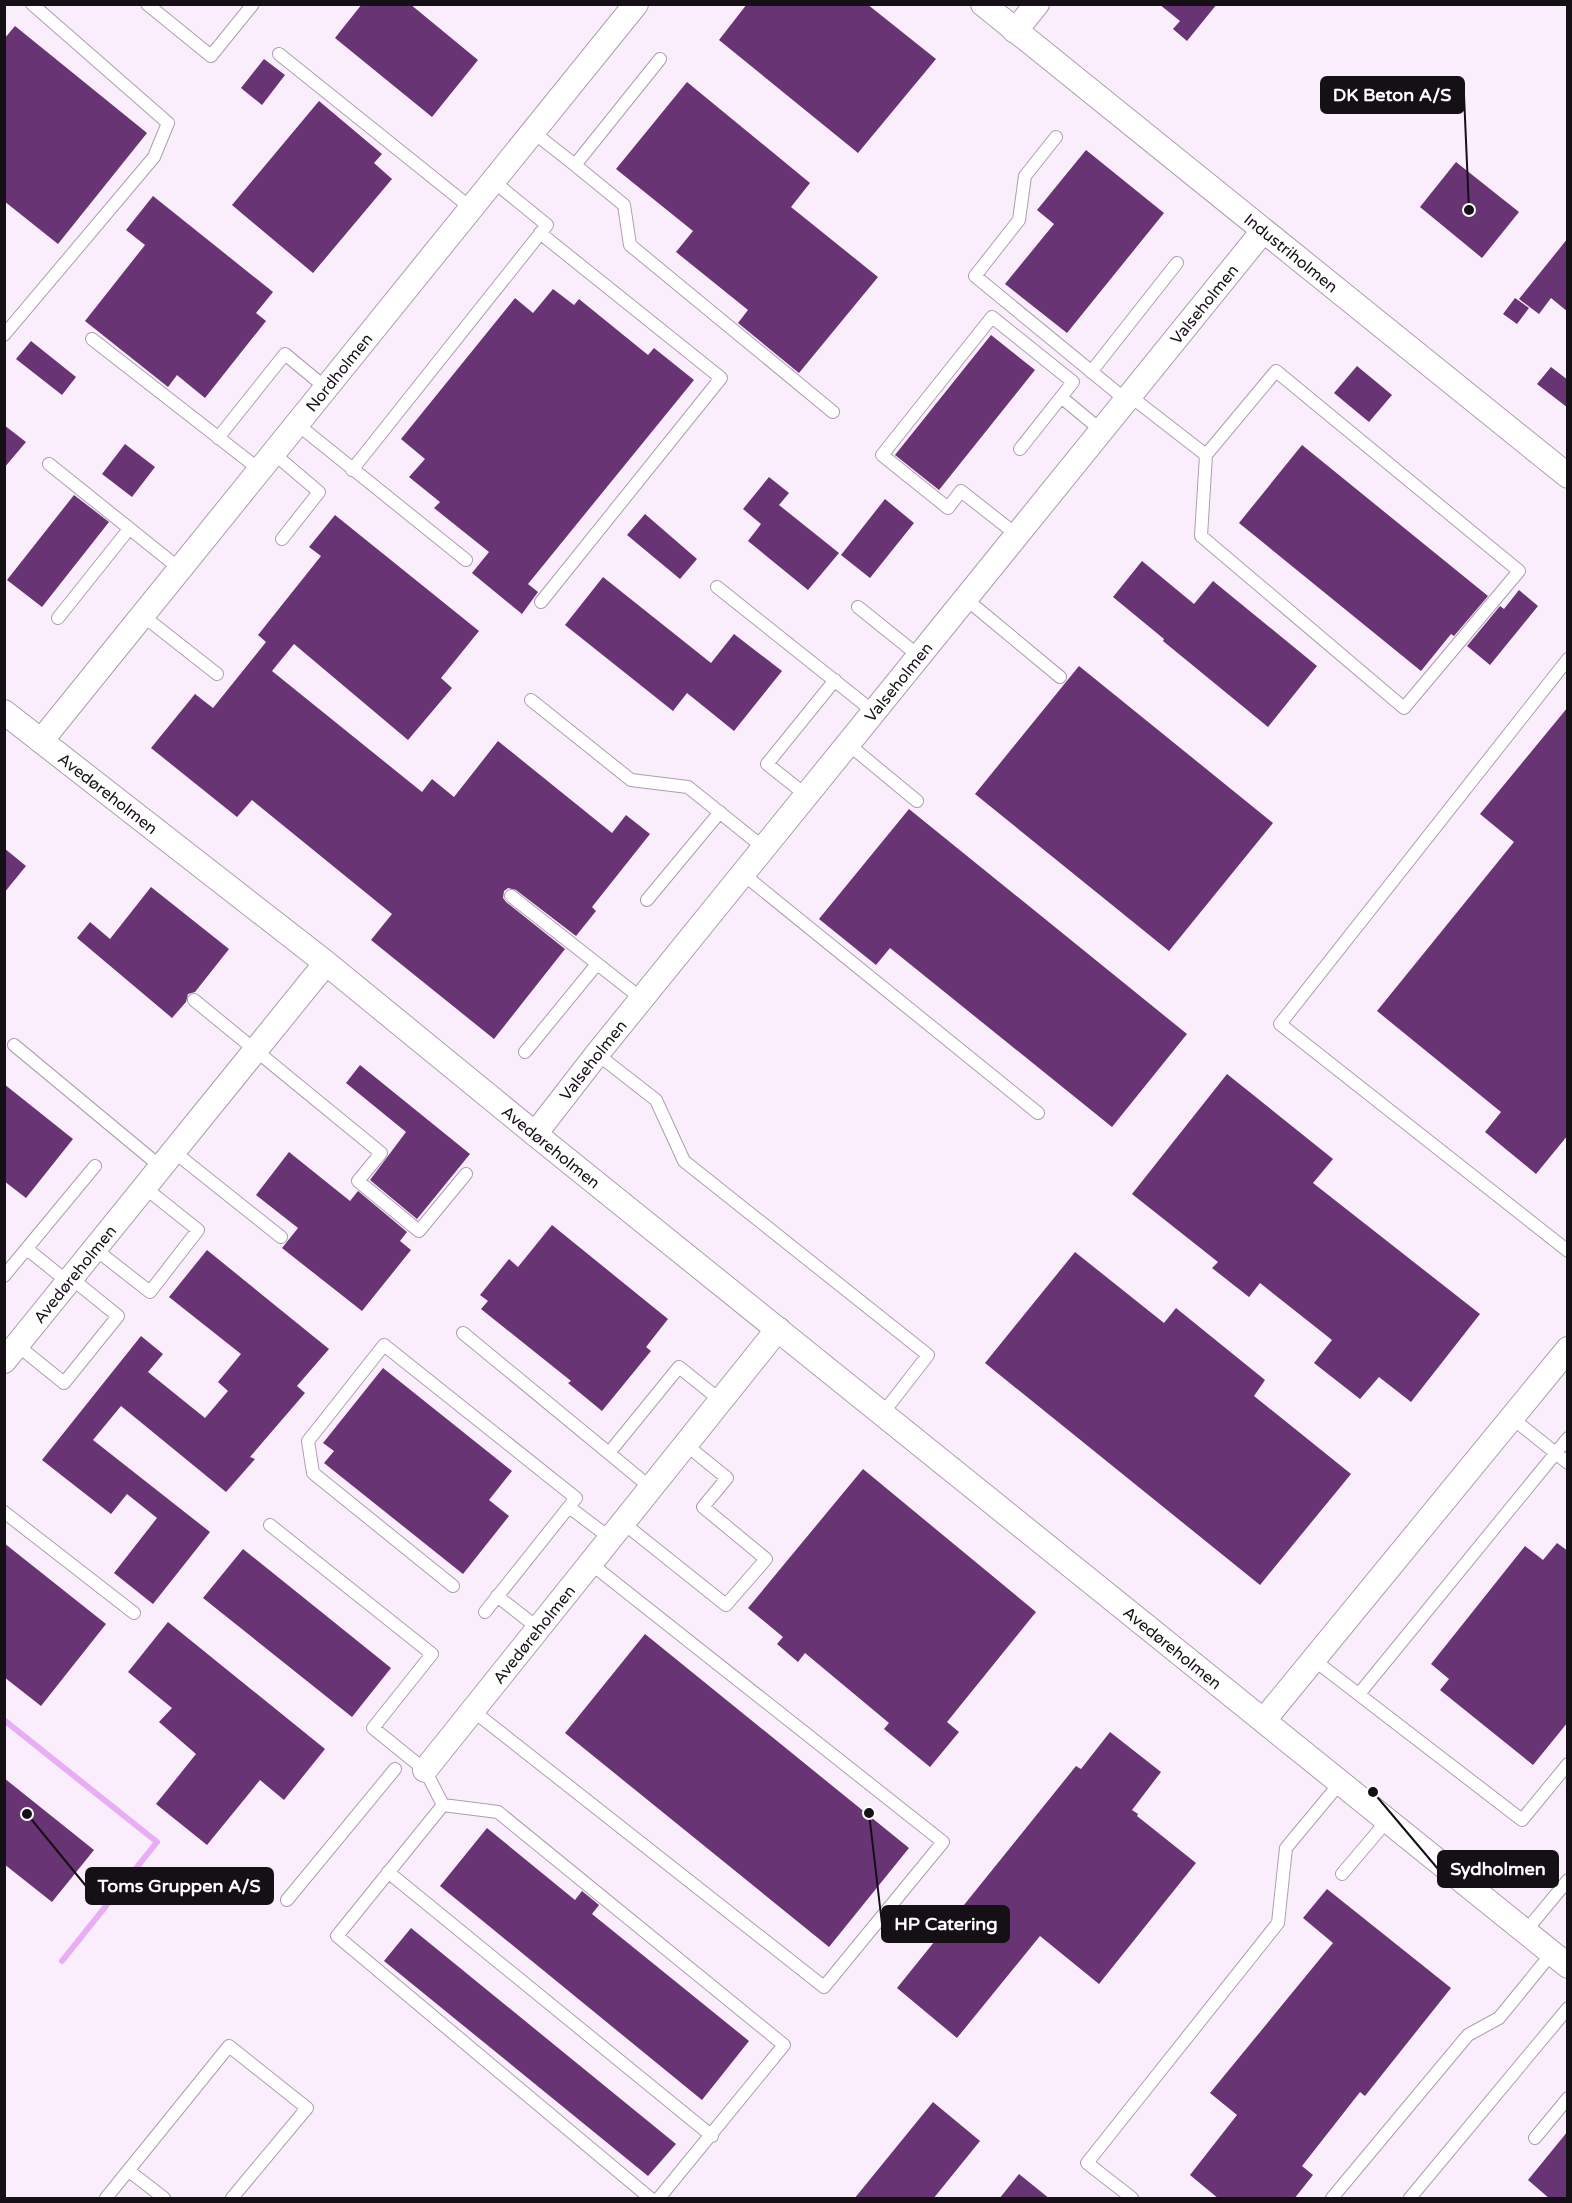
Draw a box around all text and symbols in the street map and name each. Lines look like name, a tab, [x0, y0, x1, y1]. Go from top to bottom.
callout: DK Beton A/S	[1321, 77, 1464, 113]
text: DK Beton A/S	[1333, 84, 1451, 106]
street label: Industriholmen	[1240, 210, 1342, 297]
street label: Valseholmen	[1166, 261, 1243, 349]
street label: Nordholmen	[302, 329, 377, 416]
street label: Valseholmen	[861, 638, 937, 726]
street label: Avedøreholmen	[54, 749, 161, 839]
street label: Valseholmen	[556, 1016, 632, 1105]
street label: Avedøreholmen	[497, 1102, 604, 1193]
street label: Avedøreholmen	[30, 1221, 121, 1328]
street label: Avedøreholmen	[489, 1581, 580, 1688]
street label: Avedøreholmen	[1119, 1603, 1225, 1694]
callout: Sydholmen	[1438, 1851, 1558, 1887]
text: Sydholmen	[1450, 1858, 1546, 1880]
callout: Toms Gruppen A/S	[86, 1868, 273, 1904]
text: Toms Gruppen A/S	[96, 1875, 261, 1897]
callout: HP Catering	[882, 1906, 1009, 1942]
text: HP Catering	[894, 1913, 998, 1935]

